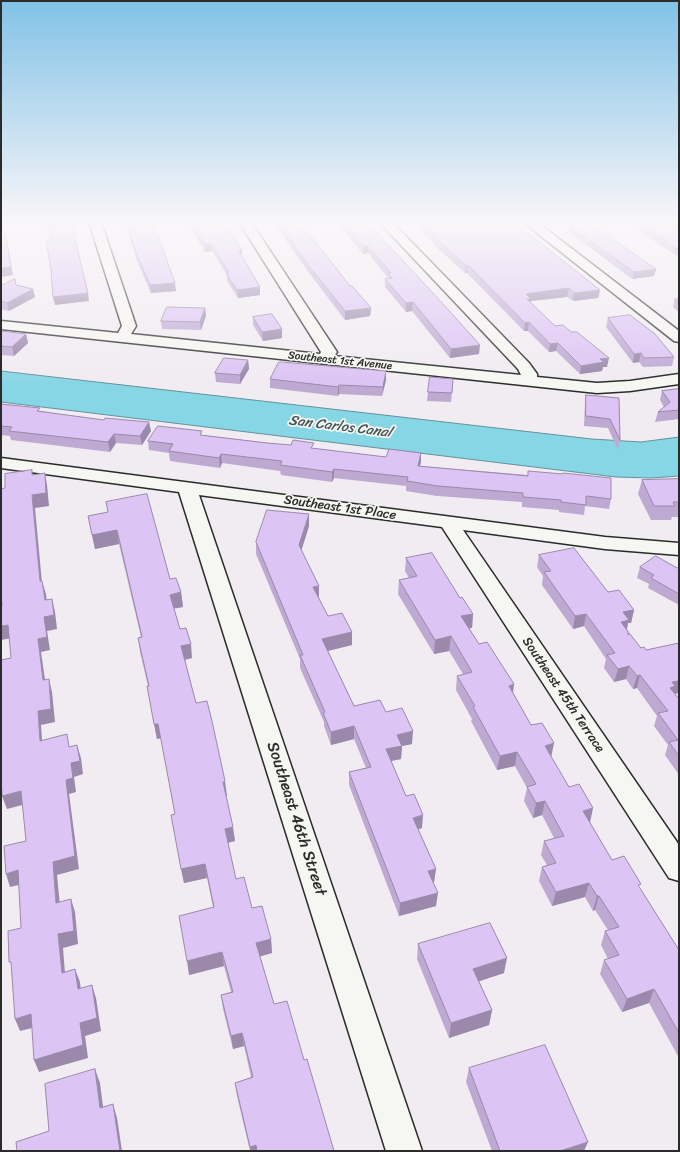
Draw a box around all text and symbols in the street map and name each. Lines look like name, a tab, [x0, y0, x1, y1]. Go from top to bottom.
street label: Southeast 1st Avenue	[287, 349, 393, 373]
water label: San Carlos Canal	[288, 412, 392, 442]
street label: Southeast 1st Place	[283, 492, 397, 524]
street label: Southeast 45th Terrace	[518, 634, 608, 756]
street label: Southeast 46th Street	[262, 740, 330, 898]

